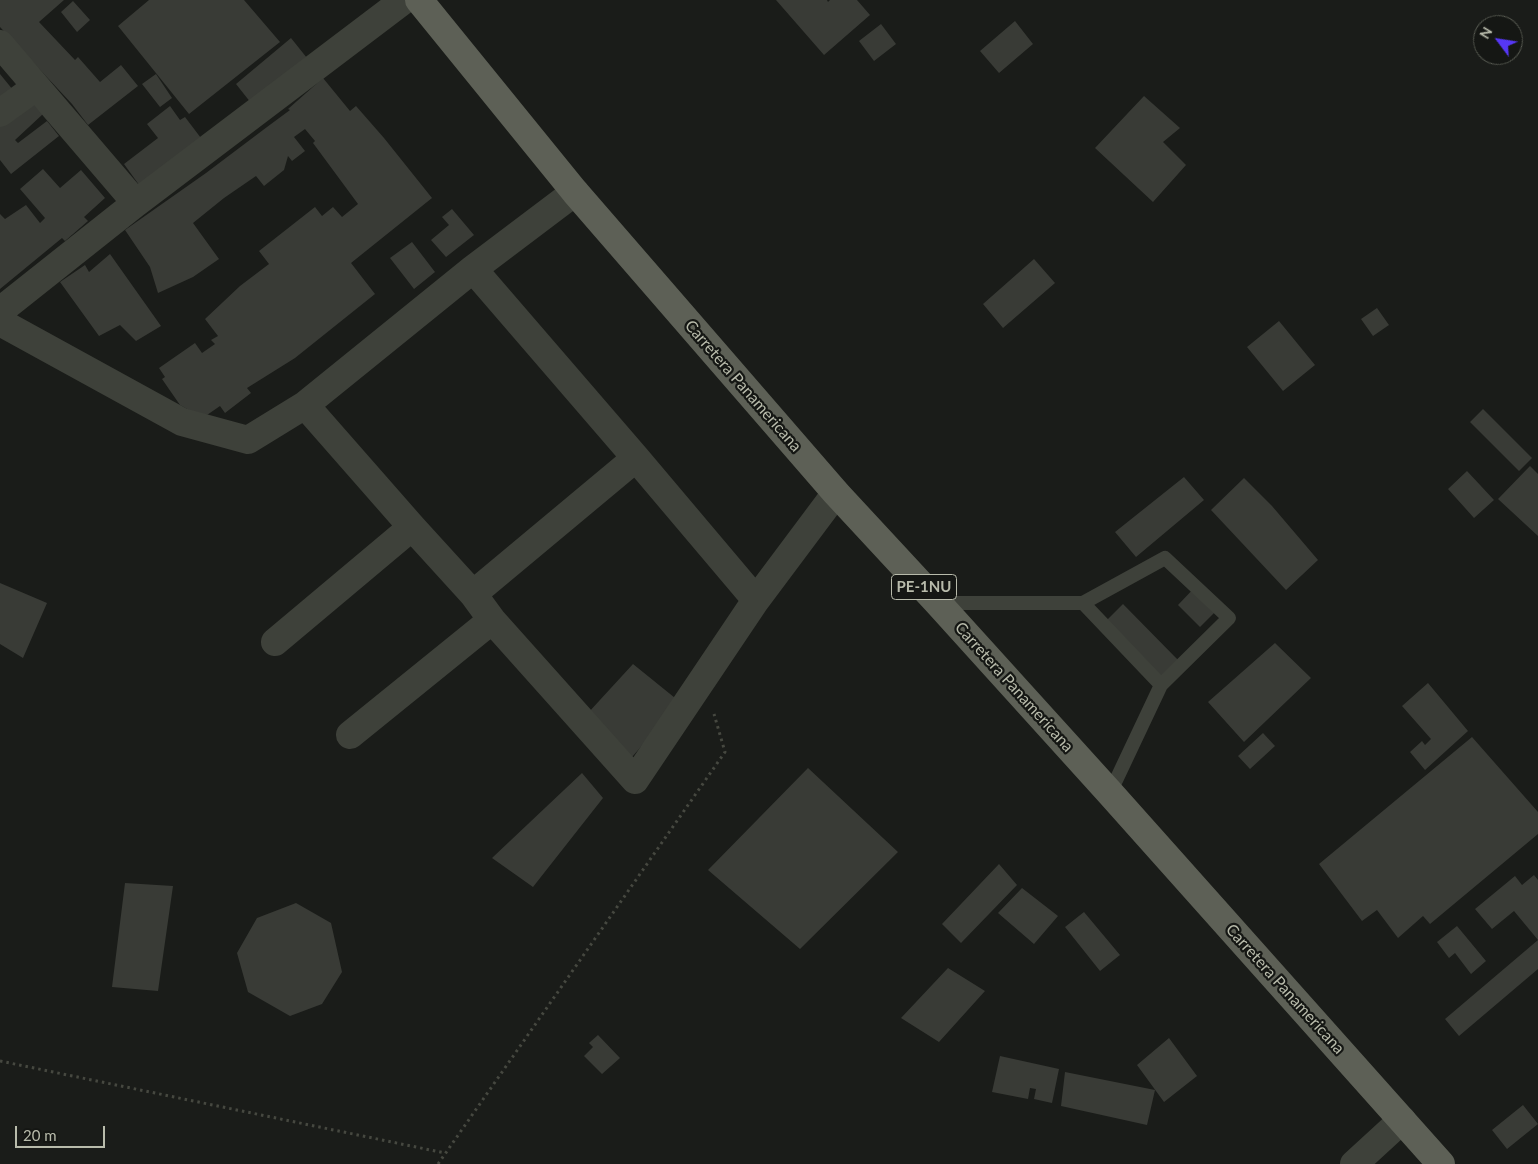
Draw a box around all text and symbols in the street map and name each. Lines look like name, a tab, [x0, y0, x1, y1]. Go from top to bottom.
north arrow	[1473, 15, 1523, 65]
text: N	[1476, 24, 1496, 42]
street label: Carretera Panamericana	[681, 316, 805, 456]
road number: PE-1NU	[892, 574, 956, 600]
street label: Carretera Panamericana	[951, 618, 1077, 756]
street label: Carretera Panamericana	[1222, 920, 1348, 1058]
scale bar	[18, 1116, 108, 1148]
text: 20 m	[23, 1126, 57, 1144]

